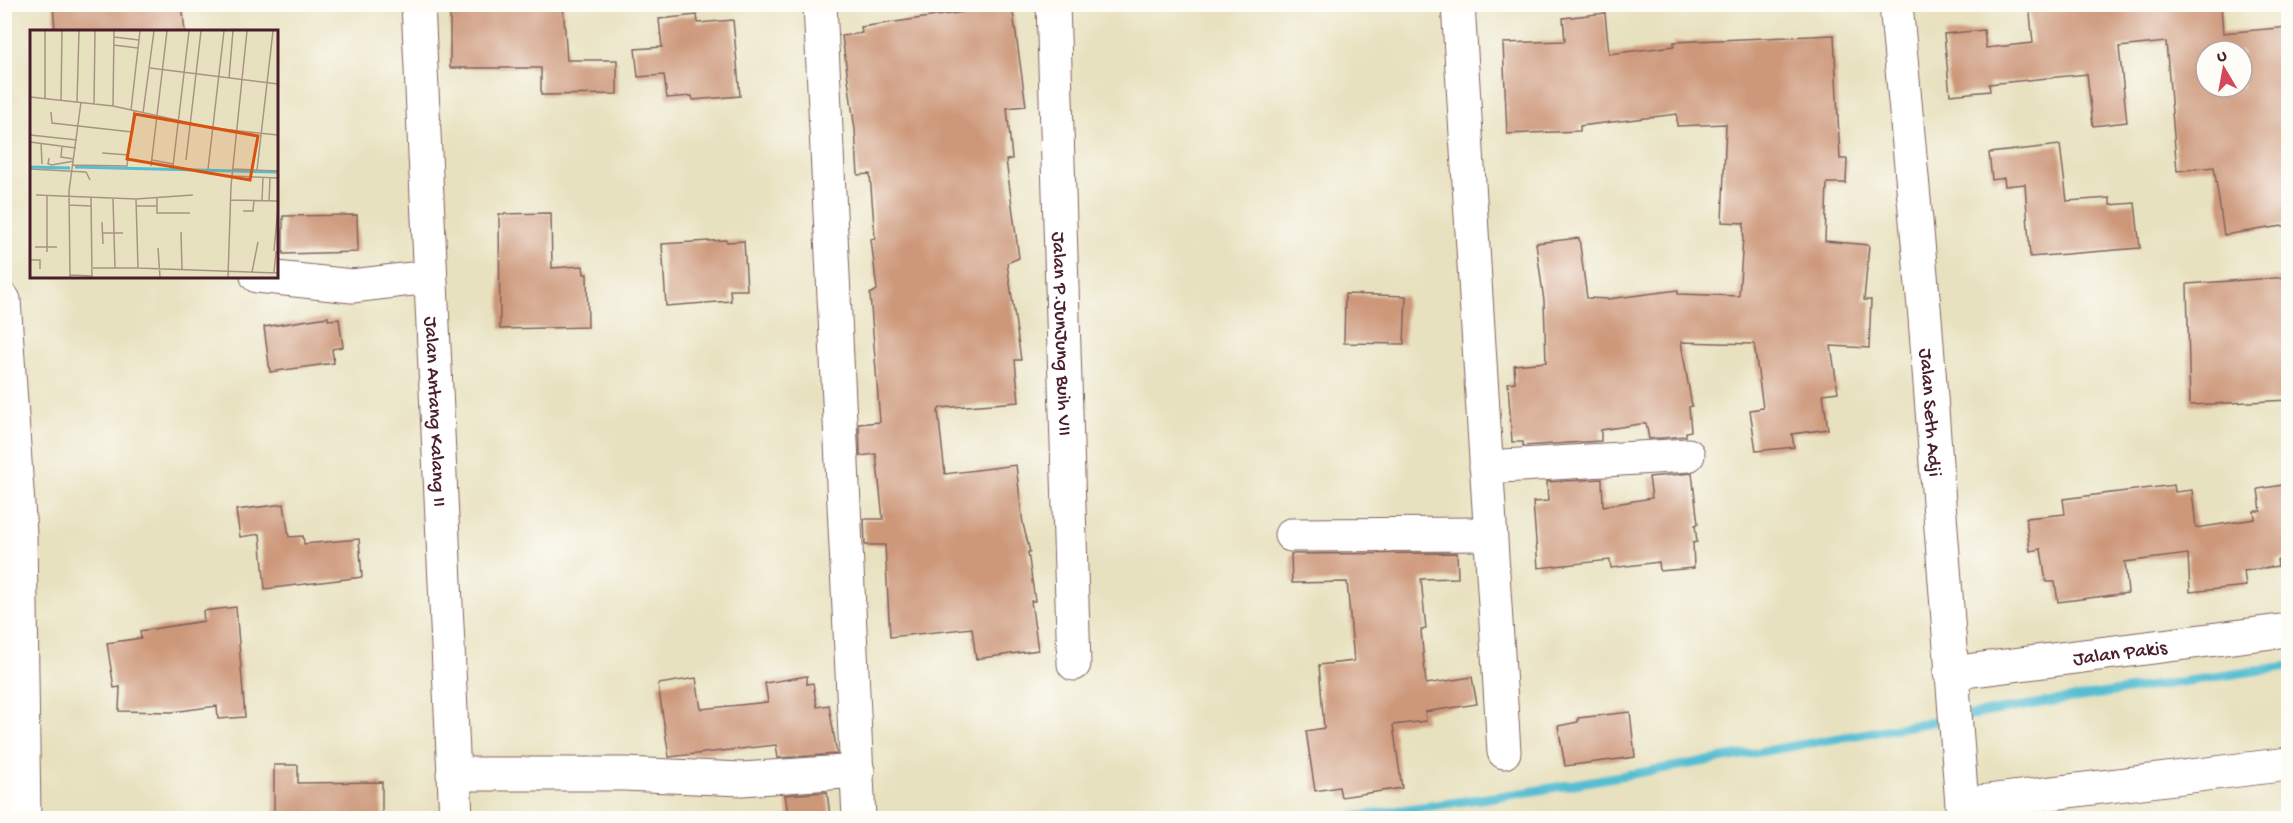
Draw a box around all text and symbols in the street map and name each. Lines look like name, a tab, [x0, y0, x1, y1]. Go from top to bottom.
inset map	[30, 30, 278, 278]
north arrow	[2194, 39, 2254, 99]
text: U	[2216, 47, 2229, 68]
street label: Jalan P.JunJung Buih VII	[1045, 232, 1075, 436]
street label: Jalan Antang Kalang II	[418, 316, 449, 507]
street label: Jalan Seth Adji	[1912, 348, 1945, 478]
street label: Jalan Pakis	[2072, 637, 2169, 672]

